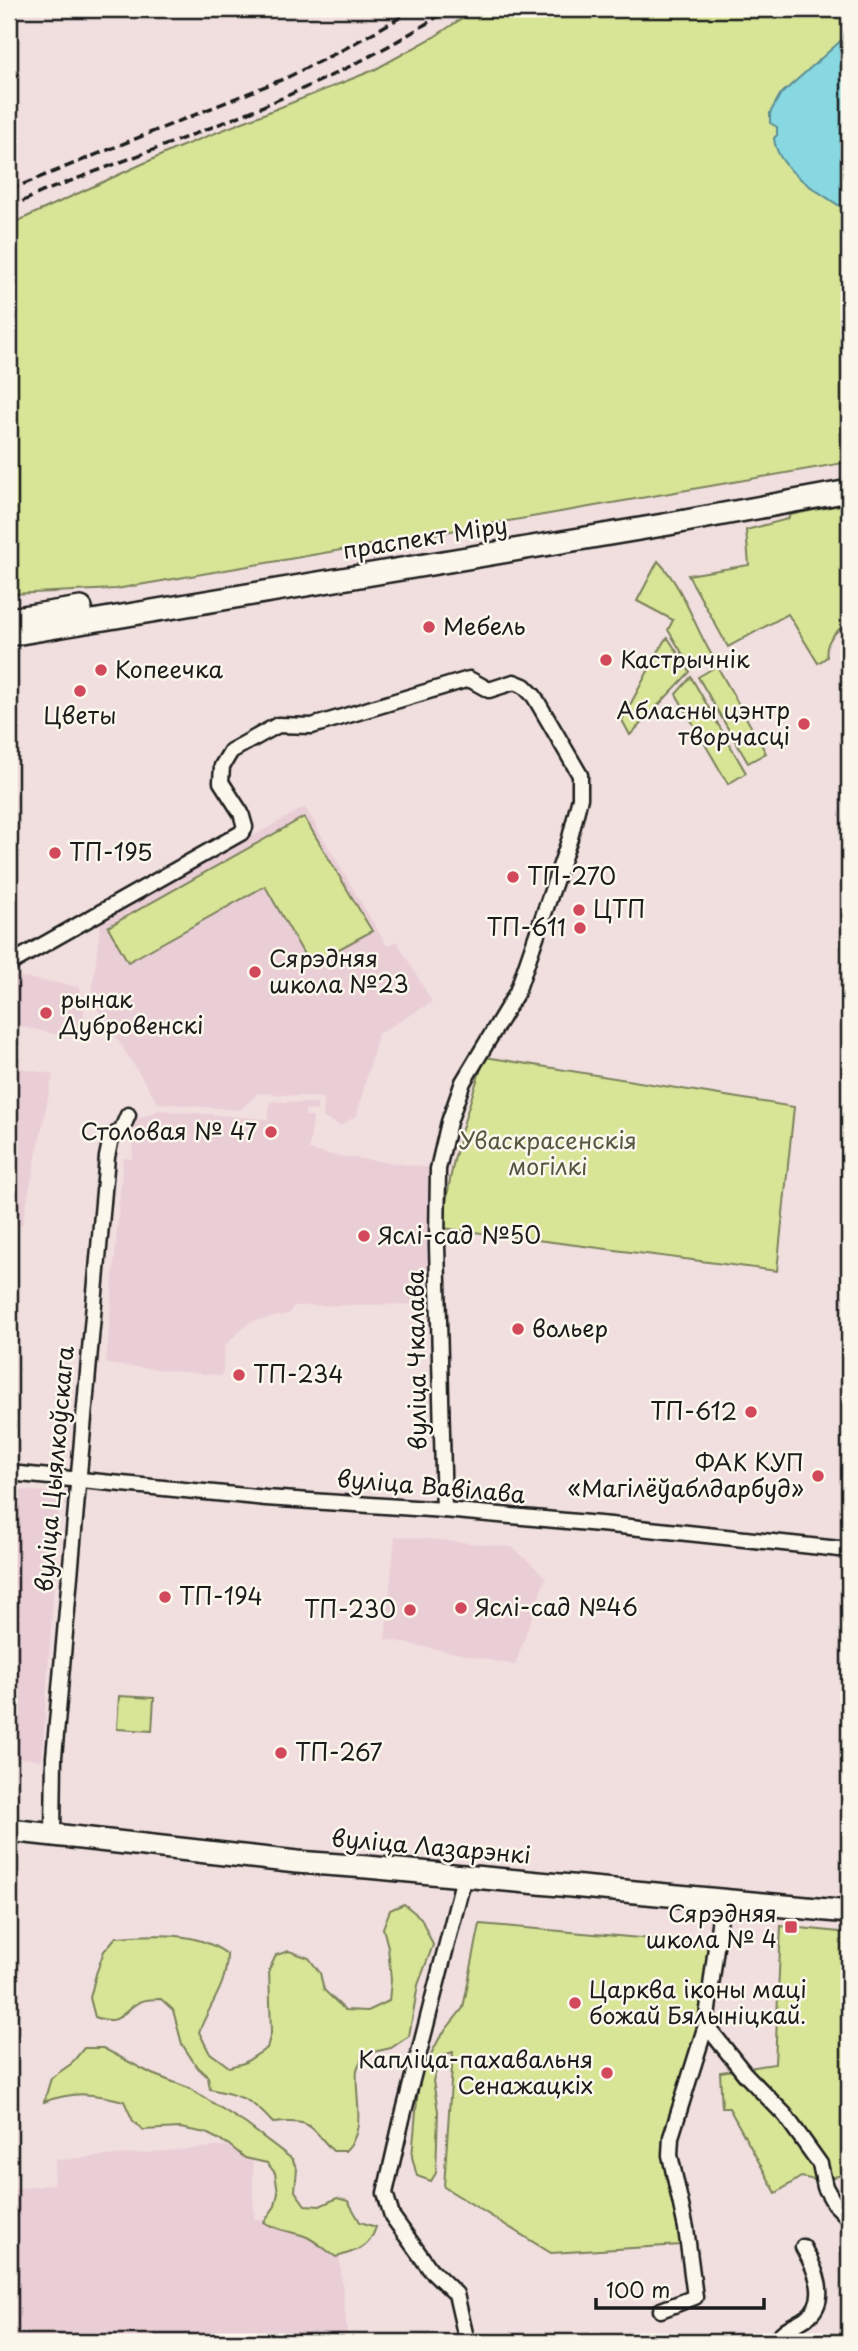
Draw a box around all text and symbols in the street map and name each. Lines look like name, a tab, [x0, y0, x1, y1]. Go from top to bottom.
street label: праспект Міру	[340, 506, 510, 567]
place label: Мебель	[443, 608, 526, 643]
marker: Мебель	[421, 619, 437, 635]
place label: Кастрычнік	[620, 641, 750, 676]
place label: Копеечка	[115, 651, 223, 686]
marker: Кастрычнік	[598, 652, 614, 668]
marker: Копеечка	[93, 662, 109, 678]
marker: Цветы	[72, 683, 88, 699]
place label: Абласны цэнтр творчасці	[616, 692, 790, 753]
place label: Цветы	[44, 697, 116, 732]
marker: Абласны цэнтр творчасці	[796, 716, 812, 732]
place label: ТП-195	[69, 834, 152, 869]
marker: ТП-195	[47, 845, 63, 861]
place label: ТП-270	[527, 858, 616, 893]
marker: ТП-270	[505, 869, 521, 885]
place label: ЦТП	[593, 891, 645, 926]
marker: ЦТП	[571, 902, 587, 918]
place label: ТП-611	[487, 909, 566, 944]
marker: ТП-611	[572, 920, 588, 936]
place label: Сярэдняя школа №23	[269, 940, 409, 1001]
marker: Сярэдняя школа №23	[247, 964, 263, 980]
place label: рынак Дубровенскі	[59, 981, 204, 1042]
marker: рынак Дубровенскі	[38, 1005, 54, 1021]
place label: Столовая № 47	[80, 1113, 257, 1148]
park label: Уваскрасенскія могілкі	[459, 1122, 637, 1183]
marker: Столовая № 47	[263, 1124, 279, 1140]
place label: Яслі-сад №50	[378, 1217, 541, 1252]
marker: Яслі-сад №50	[356, 1228, 372, 1244]
street label: вуліца Чкалава	[396, 1269, 435, 1450]
place label: вольер	[532, 1310, 608, 1345]
marker: вольер	[510, 1321, 526, 1337]
street label: вуліца Цыялкоўскага	[25, 1344, 82, 1593]
place label: ТП-234	[253, 1356, 344, 1391]
marker: ТП-234	[231, 1367, 247, 1383]
place label: ТП-612	[650, 1393, 737, 1428]
marker: ТП-612	[743, 1404, 759, 1420]
place label: ФАК КУП «Магілёўаблдарбуд»	[567, 1444, 804, 1505]
street label: вуліца Вавілава	[336, 1460, 527, 1511]
marker: ФАК КУП «Магілёўаблдарбуд»	[810, 1468, 826, 1484]
place label: ТП-194	[179, 1578, 263, 1613]
marker: ТП-194	[157, 1589, 173, 1605]
place label: Яслі-сад №46	[475, 1589, 638, 1624]
place label: ТП-230	[304, 1591, 396, 1626]
marker: Яслі-сад №46	[453, 1600, 469, 1616]
marker: ТП-230	[402, 1602, 418, 1618]
place label: ТП-267	[295, 1734, 383, 1769]
marker: ТП-267	[273, 1745, 289, 1761]
street label: вуліца Лазарэнкі	[330, 1819, 532, 1872]
place label: Сярэдняя школа № 4	[646, 1895, 777, 1956]
marker: Сярэдняя школа № 4	[783, 1919, 799, 1935]
place label: Царква іконы маці божай Бялыніцкай.	[589, 1971, 807, 2032]
marker: Царква іконы маці божай Бялыніцкай.	[567, 1995, 583, 2011]
place label: Капліца-пахавальня Сенажацкіх	[358, 2041, 593, 2102]
marker: Капліца-пахавальня Сенажацкіх	[599, 2065, 615, 2081]
scale bar	[596, 2267, 764, 2311]
text: 100 m	[606, 2273, 670, 2305]

